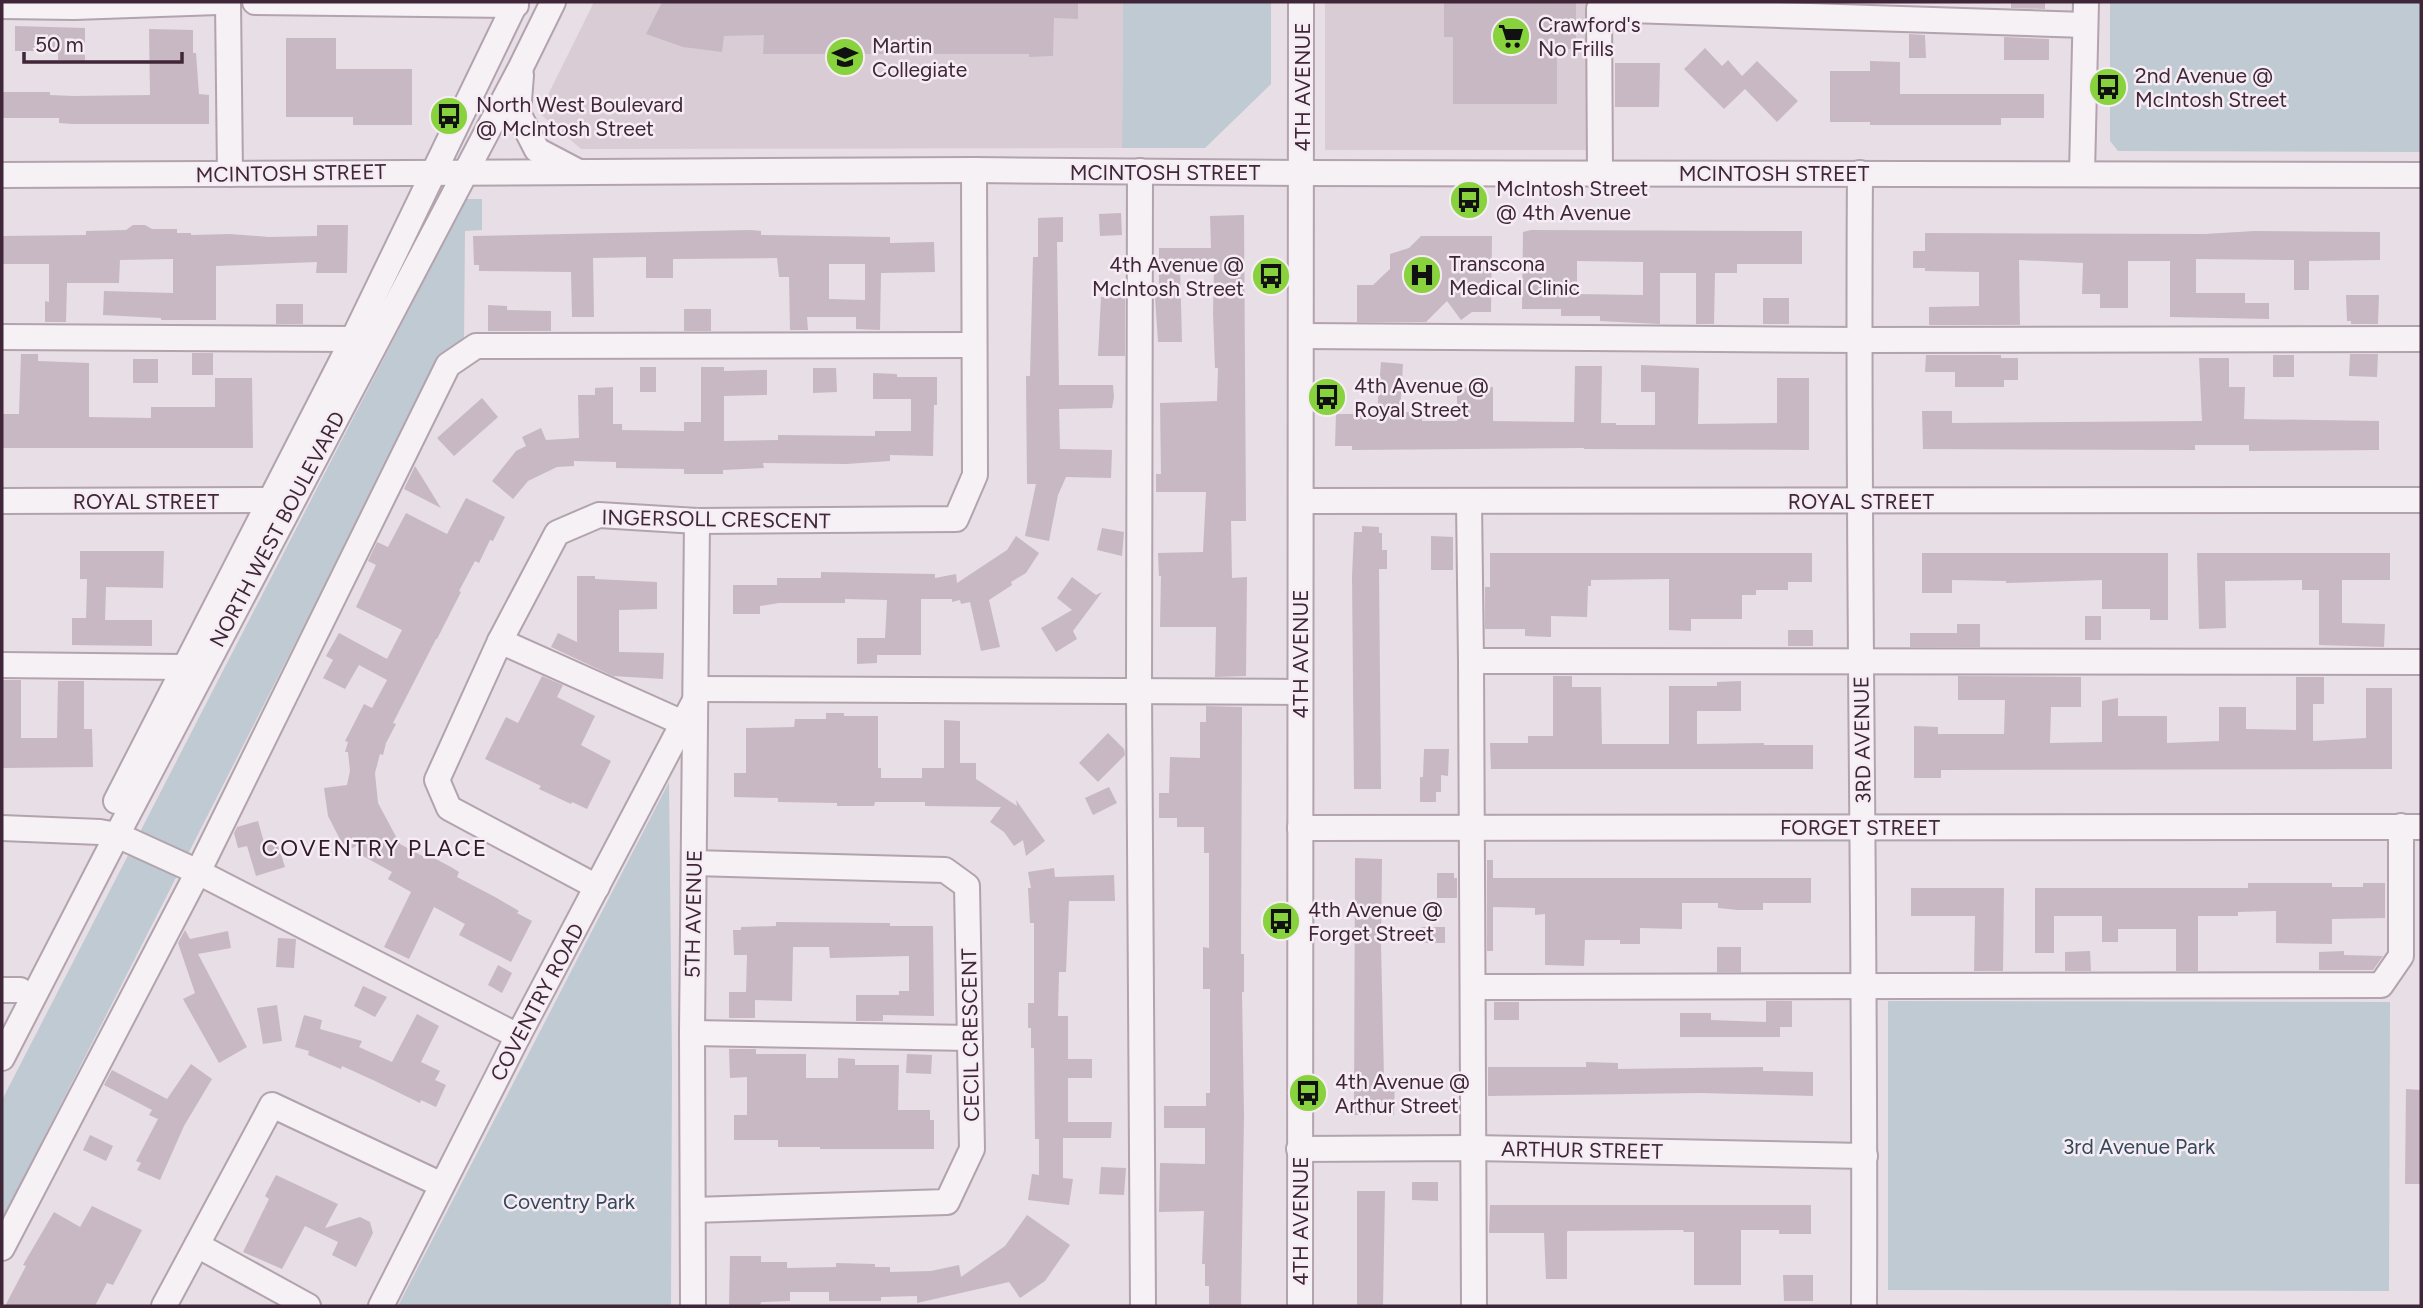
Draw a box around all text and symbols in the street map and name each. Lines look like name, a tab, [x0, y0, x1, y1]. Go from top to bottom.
place label: Crawford's No Frills	[1538, 12, 1641, 61]
supermarket icon: Crawford's No Frills	[1490, 15, 1532, 57]
scale bar	[24, 21, 182, 65]
street label: 4TH AVENUE	[1290, 22, 1315, 152]
text: 50 m	[35, 32, 84, 57]
place label: Martin Collegiate	[872, 33, 967, 82]
school or university icon: Martin Collegiate	[824, 36, 866, 78]
place label: 2nd Avenue @ McIntosh Street	[2135, 63, 2287, 112]
bus stop icon: 2nd Avenue @ McIntosh Street	[2087, 66, 2129, 108]
place label: North West Boulevard @ McIntosh Street	[476, 92, 683, 141]
bus stop icon: North West Boulevard @ McIntosh Street	[428, 95, 470, 137]
street label: MCINTOSH STREET	[195, 159, 387, 187]
street label: MCINTOSH STREET	[1070, 160, 1261, 185]
street label: MCINTOSH STREET	[1679, 161, 1870, 186]
place label: McIntosh Street @ 4th Avenue	[1496, 176, 1648, 225]
bus stop icon: McIntosh Street @ 4th Avenue	[1448, 179, 1490, 221]
place label: Transcona Medical Clinic	[1449, 251, 1580, 300]
place label: 4th Avenue @ McIntosh Street	[1092, 252, 1244, 301]
hospital icon: Transcona Medical Clinic	[1401, 254, 1443, 296]
bus stop icon: 4th Avenue @ McIntosh Street	[1250, 255, 1292, 297]
place label: 4th Avenue @ Royal Street	[1354, 373, 1489, 422]
bus stop icon: 4th Avenue @ Royal Street	[1306, 376, 1348, 418]
street label: NORTH WEST BOULEVARD	[204, 407, 350, 651]
street label: ROYAL STREET	[73, 489, 220, 514]
street label: ROYAL STREET	[1788, 489, 1935, 514]
street label: INGERSOLL CRESCENT	[601, 505, 831, 534]
street label: 4TH AVENUE	[1288, 589, 1313, 719]
street label: 3RD AVENUE	[1848, 676, 1876, 804]
street label: FORGET STREET	[1780, 815, 1940, 840]
district label: COVENTRY PLACE	[262, 834, 488, 862]
street label: 5TH AVENUE	[679, 850, 707, 978]
place label: 4th Avenue @ Forget Street	[1308, 897, 1443, 946]
bus stop icon: 4th Avenue @ Forget Street	[1260, 900, 1302, 942]
street label: COVENTRY ROAD	[485, 919, 589, 1085]
street label: CECIL CRESCENT	[956, 948, 984, 1122]
place label: 4th Avenue @ Arthur Street	[1335, 1069, 1470, 1118]
bus stop icon: 4th Avenue @ Arthur Street	[1287, 1072, 1329, 1114]
park label: 3rd Avenue Park	[2063, 1134, 2216, 1159]
street label: ARTHUR STREET	[1501, 1136, 1664, 1164]
street label: 4TH AVENUE	[1288, 1156, 1313, 1286]
park label: Coventry Park	[503, 1189, 636, 1214]

